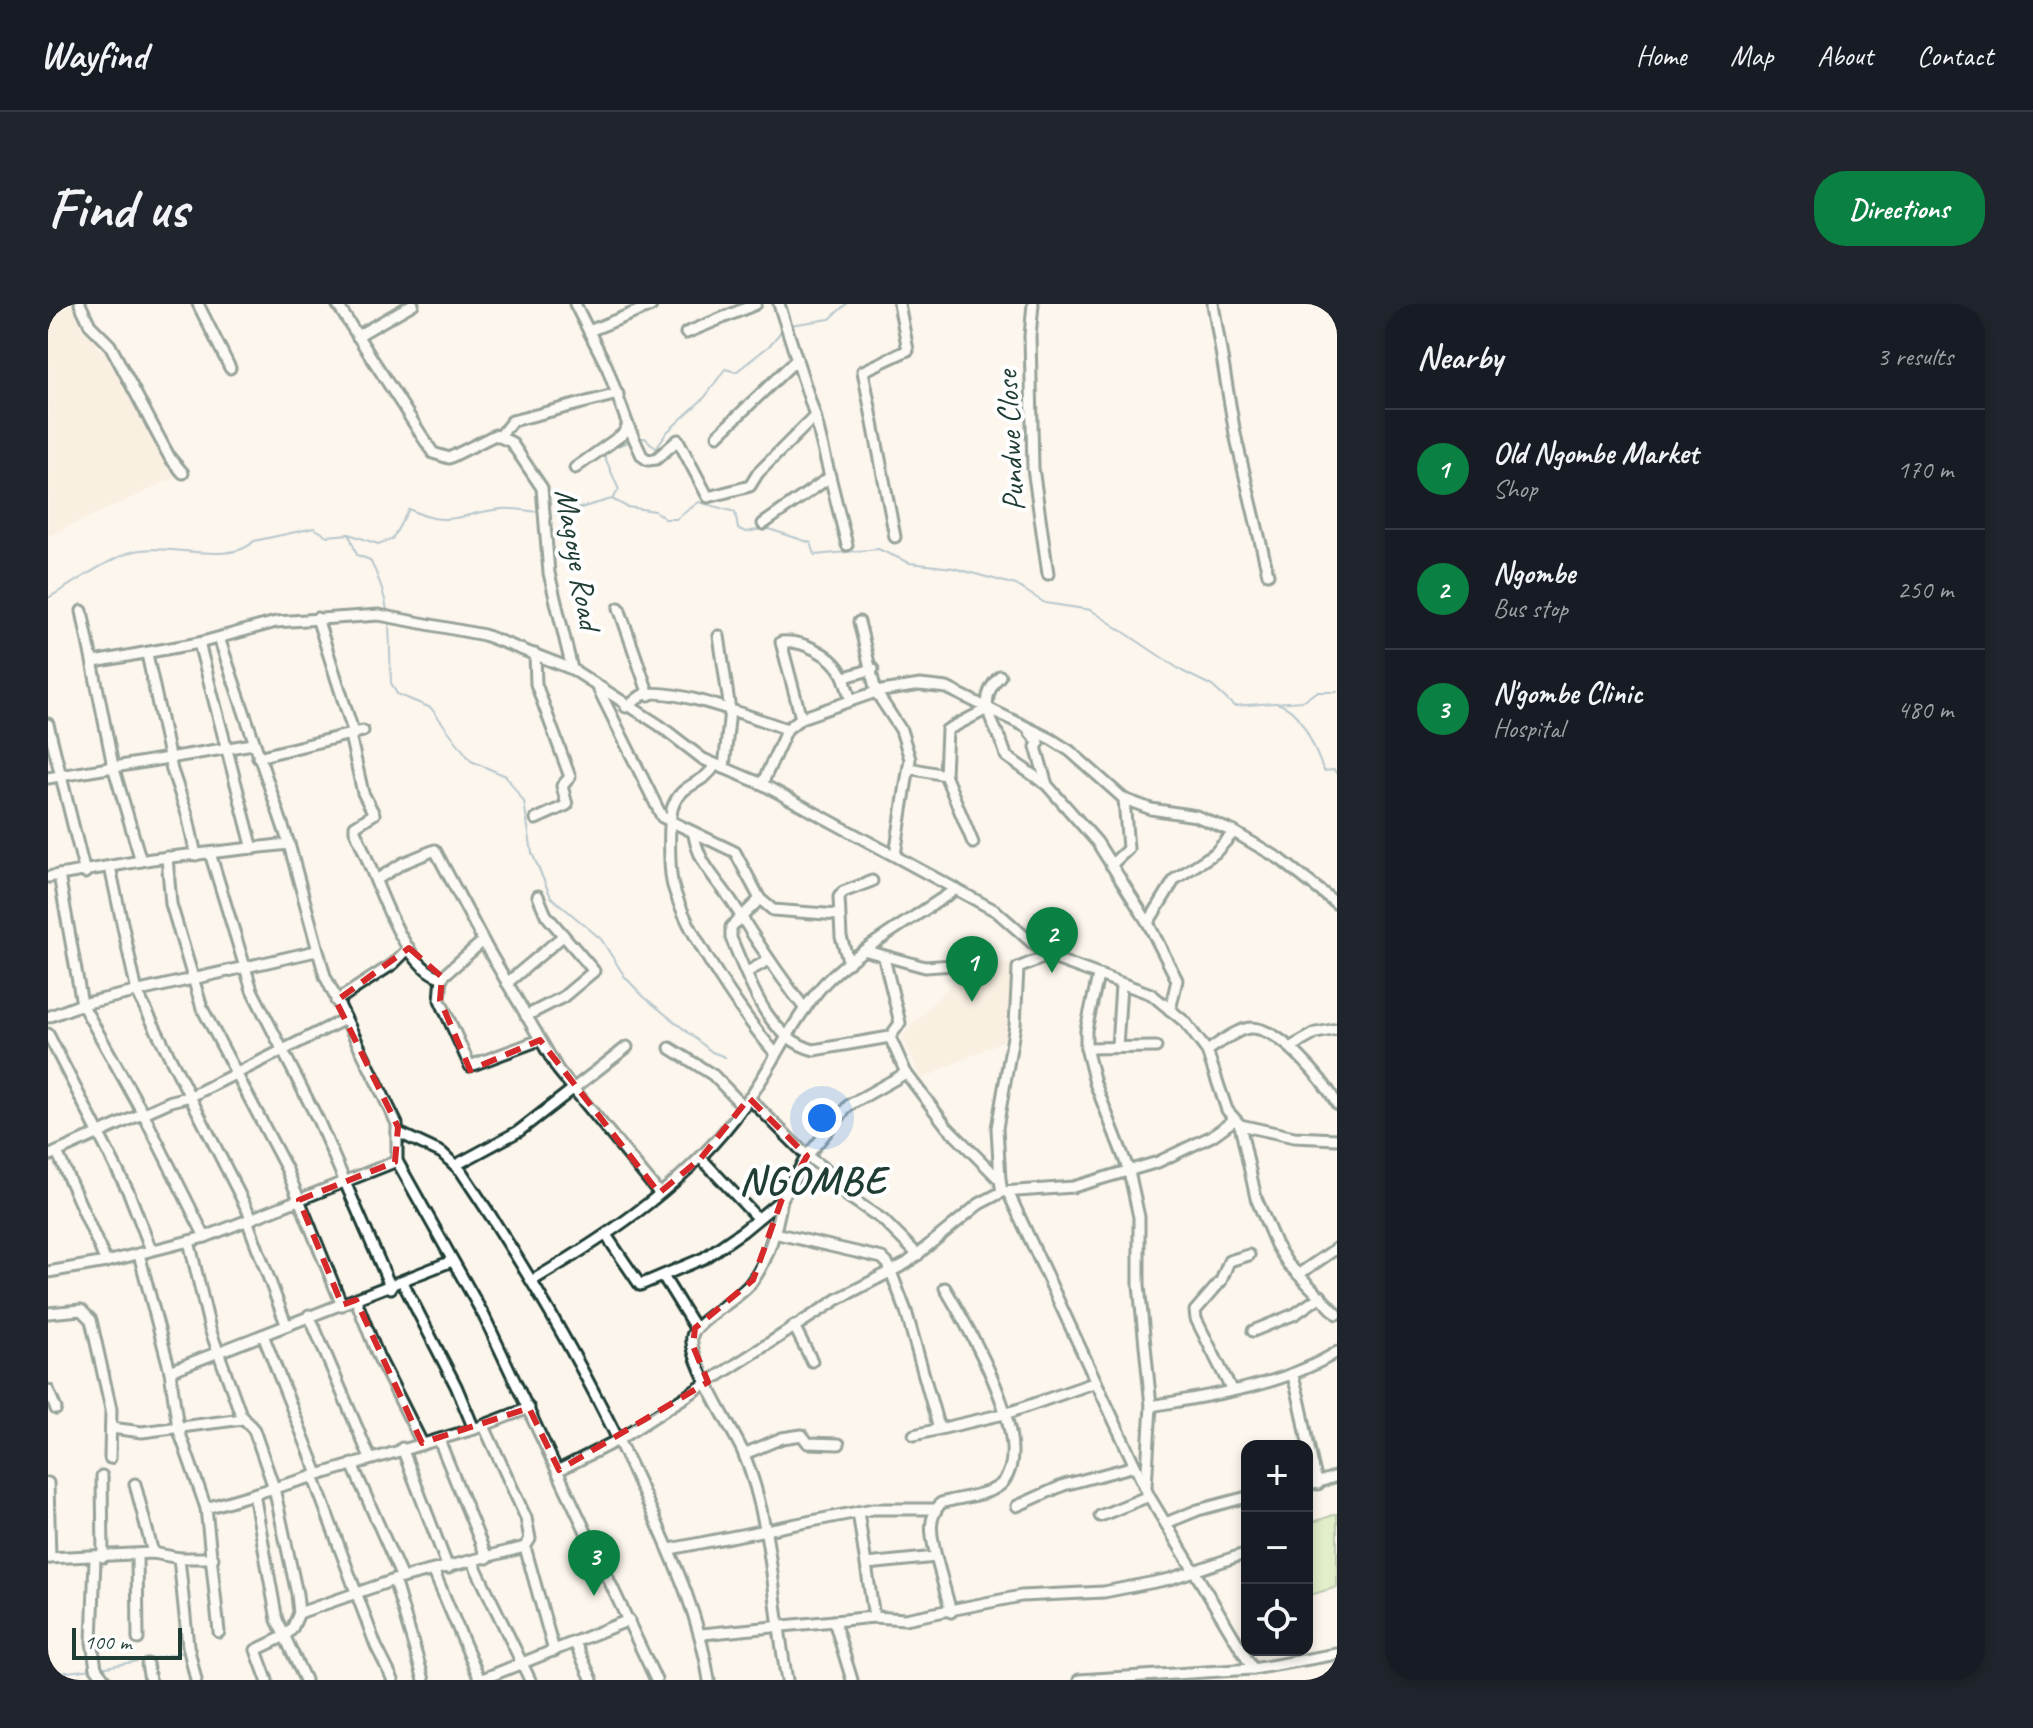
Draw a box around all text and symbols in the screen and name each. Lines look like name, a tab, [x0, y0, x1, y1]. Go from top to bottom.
text: Wayfind	[40, 32, 147, 79]
text: Home	[1636, 38, 1686, 73]
text: Map	[1730, 38, 1773, 73]
text: About	[1817, 38, 1873, 73]
text: Contact	[1917, 38, 1993, 73]
button: Directions	[1814, 171, 1985, 246]
text: Find us	[48, 173, 188, 244]
text: Nearby	[1417, 335, 1503, 378]
text: 3 results	[1877, 340, 1953, 373]
street label: Pundwe Close	[986, 367, 1034, 512]
text: Old Ngombe Market	[1493, 434, 1698, 472]
text: 1	[1437, 453, 1449, 486]
text: 170 m	[1897, 453, 1953, 486]
text: Shop	[1493, 472, 1537, 505]
street label: Magoye Road	[545, 485, 611, 637]
text: Ngombe	[1493, 554, 1575, 592]
text: 2	[1437, 573, 1449, 606]
text: 250 m	[1897, 573, 1953, 606]
text: Bus stop	[1493, 592, 1568, 625]
text: N'gombe Clinic	[1493, 674, 1643, 712]
text: 3	[1437, 693, 1449, 726]
text: 480 m	[1897, 693, 1953, 726]
text: Hospital	[1493, 712, 1564, 745]
pin: 2	[1026, 907, 1078, 973]
pin: 1	[946, 936, 998, 1002]
your location	[802, 1098, 842, 1138]
district label: NGOMBE	[739, 1155, 891, 1205]
map controls	[1241, 1440, 1313, 1656]
button: +	[1241, 1440, 1313, 1512]
button: −	[1241, 1512, 1313, 1584]
pin: 3	[568, 1530, 620, 1596]
button: locate	[1241, 1584, 1313, 1656]
scale bar	[72, 1624, 182, 1660]
text: 100 m	[84, 1628, 131, 1656]

